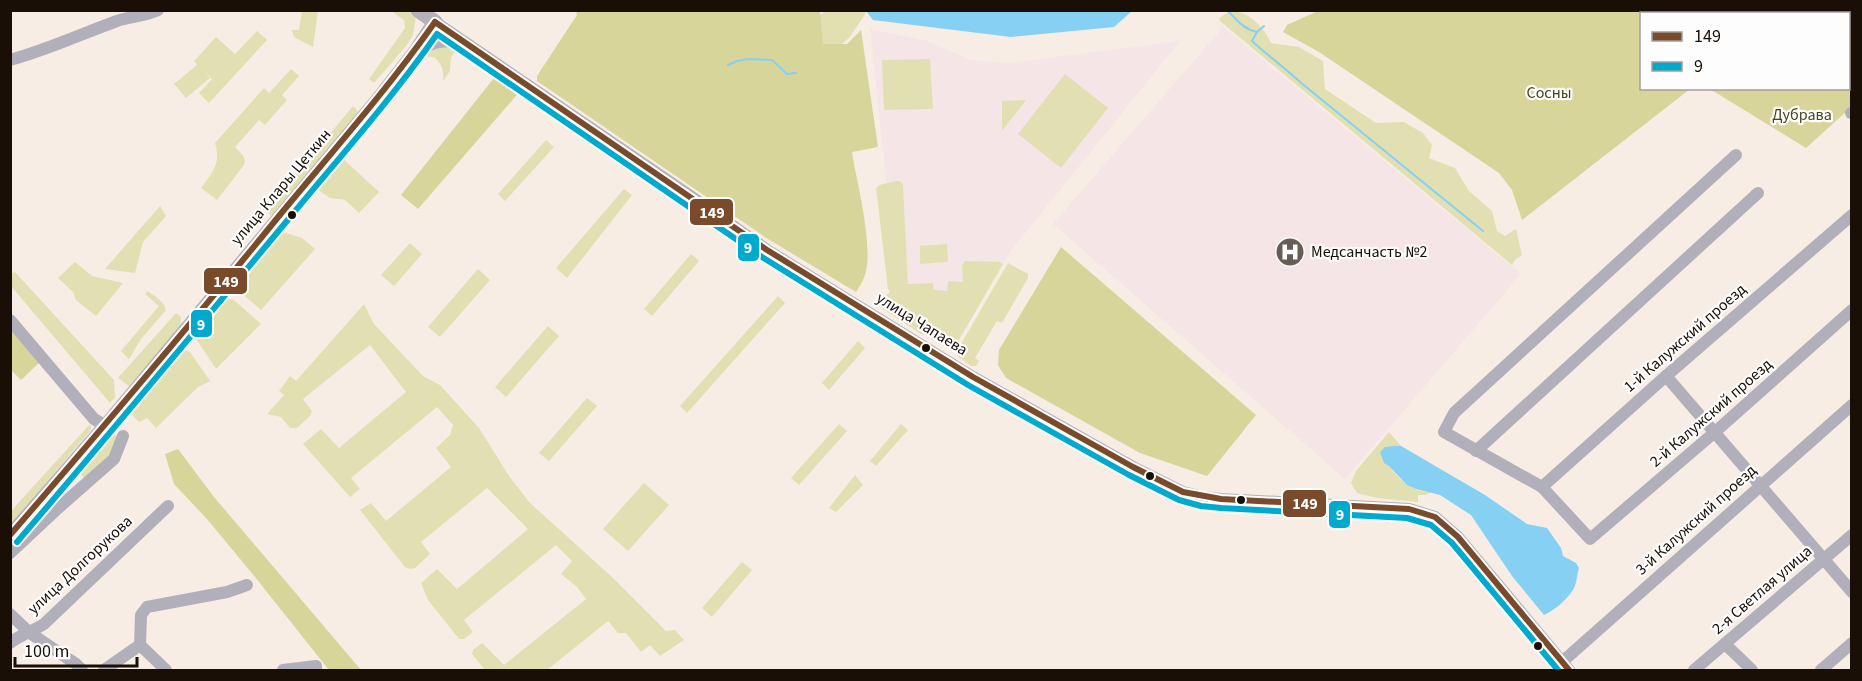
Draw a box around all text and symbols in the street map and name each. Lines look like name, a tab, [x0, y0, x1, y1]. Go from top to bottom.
legend	[1640, 12, 1850, 90]
text: 149	[1694, 24, 1721, 49]
text: 9	[1694, 54, 1703, 79]
park label: Сосны	[1527, 82, 1571, 104]
park label: Дубрава	[1772, 104, 1832, 126]
street label: улица Клары Цеткин	[226, 124, 336, 250]
line badge: 149	[689, 198, 734, 226]
text: 149	[699, 202, 725, 224]
unlabelled marker	[286, 209, 298, 221]
line badge: 9	[737, 233, 760, 262]
hospital icon: Медсанчасть №2	[1274, 236, 1306, 268]
text: 9	[744, 237, 752, 259]
place label: Медсанчасть №2	[1311, 241, 1427, 263]
line badge: 149	[203, 267, 248, 295]
text: 149	[213, 271, 239, 293]
street label: 1-й Калужский проезд	[1619, 278, 1751, 397]
street label: улица Чапаева	[872, 287, 972, 361]
line badge: 9	[190, 309, 213, 338]
text: 9	[197, 314, 205, 336]
unlabelled marker	[920, 342, 932, 354]
street label: 2-й Калужский проезд	[1645, 353, 1777, 472]
street label: 3-й Калужский проезд	[1631, 459, 1762, 580]
unlabelled marker	[1144, 470, 1156, 482]
line badge: 149	[1282, 489, 1327, 518]
text: 149	[1292, 493, 1318, 515]
unlabelled marker	[1235, 494, 1247, 506]
line badge: 9	[1328, 500, 1351, 529]
text: 9	[1336, 504, 1344, 526]
street label: улица Долгорукова	[23, 511, 137, 619]
street label: 2-я Светлая улица	[1707, 540, 1817, 640]
scale bar	[15, 630, 136, 668]
text: 100 m	[24, 639, 69, 664]
unlabelled marker	[1532, 640, 1544, 652]

